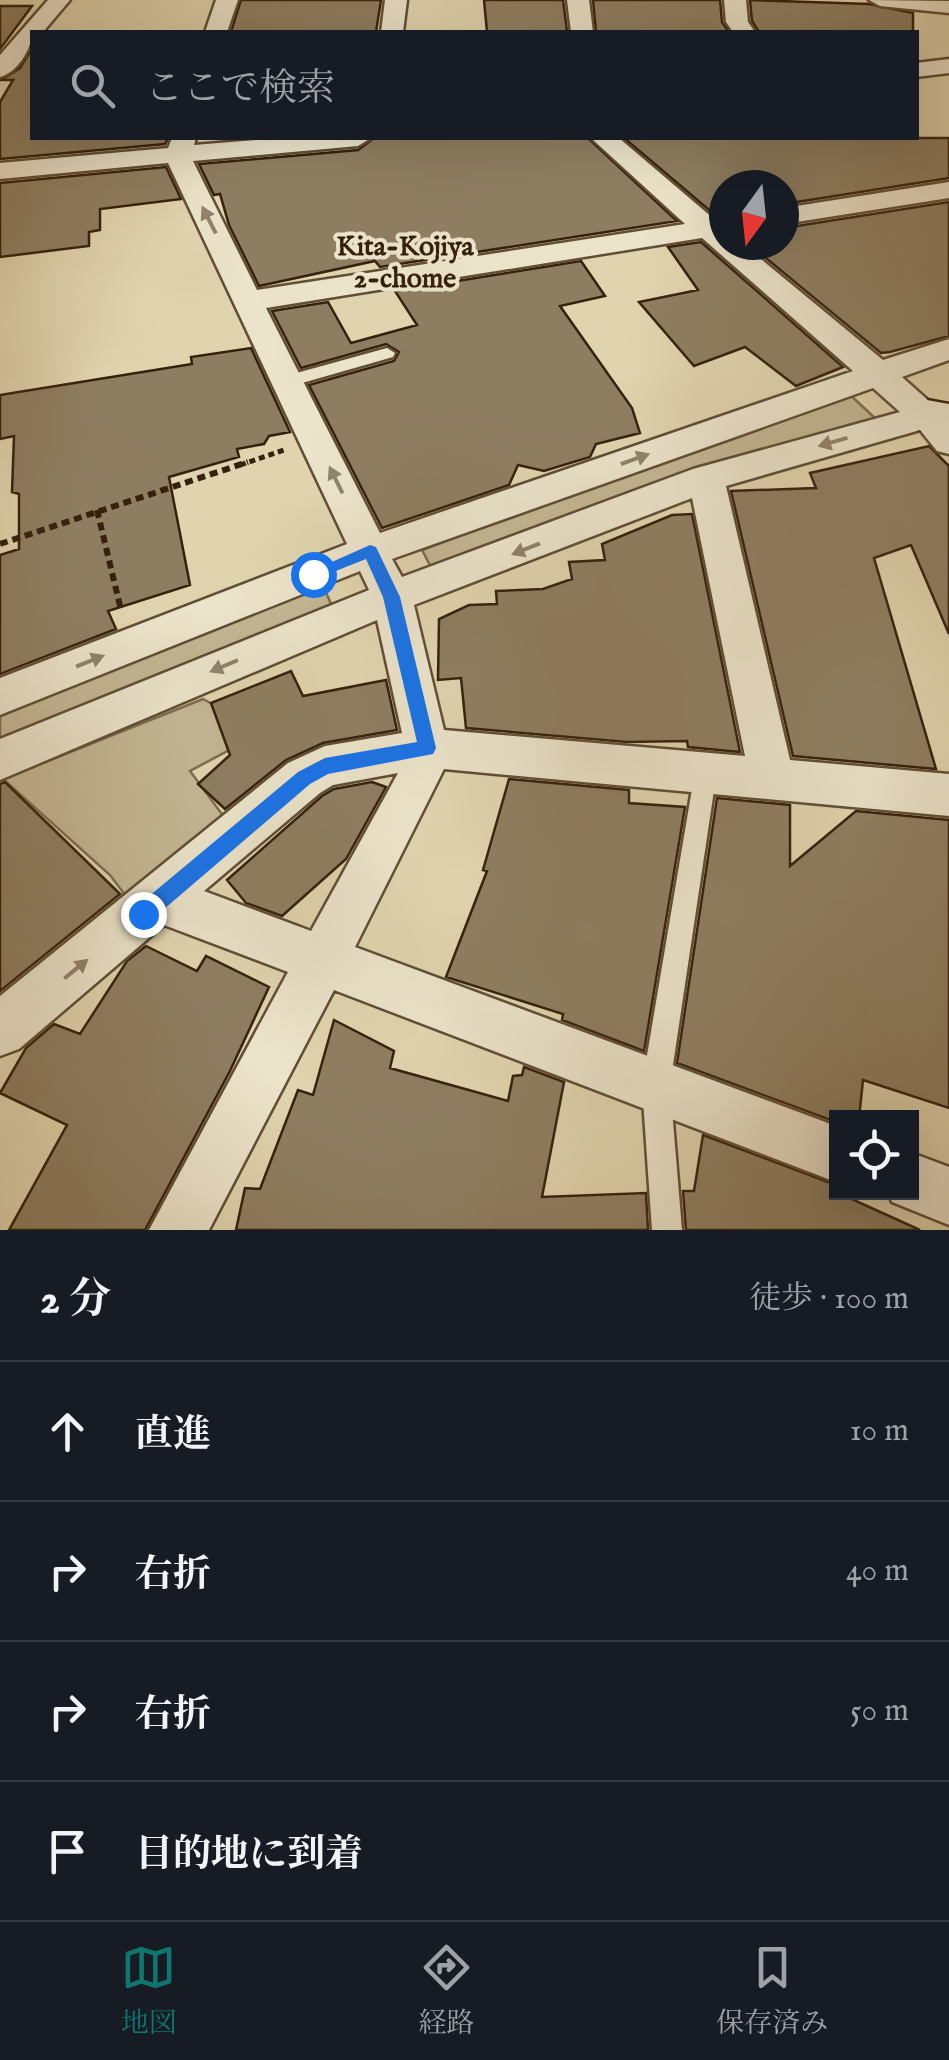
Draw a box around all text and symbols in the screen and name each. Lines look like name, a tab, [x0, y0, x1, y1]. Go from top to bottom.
search box	[30, 30, 919, 140]
icon: search	[65, 58, 120, 113]
text: ここで検索	[145, 66, 335, 114]
north arrow	[709, 170, 799, 260]
one-way arrow	[201, 205, 218, 234]
district label: Kita-Kojiya 2-chome	[336, 230, 474, 297]
one-way arrow	[817, 435, 848, 450]
one-way arrow	[621, 451, 651, 466]
one-way arrow	[328, 465, 345, 494]
one-way arrow	[511, 541, 541, 557]
route start	[291, 552, 337, 598]
one-way arrow	[76, 652, 106, 668]
one-way arrow	[209, 658, 238, 674]
route end	[121, 892, 167, 938]
one-way arrow	[63, 959, 88, 980]
map controls	[829, 1110, 919, 1200]
button: locate	[829, 1110, 919, 1200]
text: 2 分	[40, 1274, 111, 1327]
text: 徒歩 · 100 m	[749, 1279, 909, 1320]
icon: ahead	[40, 1404, 95, 1459]
text: 10 m	[850, 1411, 909, 1452]
text: 直進	[135, 1412, 211, 1460]
icon: right	[40, 1544, 95, 1599]
text: 40 m	[846, 1551, 909, 1592]
text: 右折	[135, 1552, 211, 1600]
icon: right	[40, 1684, 95, 1739]
text: 50 m	[850, 1691, 909, 1732]
text: 右折	[135, 1692, 211, 1740]
icon: arrive	[40, 1824, 95, 1879]
text: 目的地に到着	[135, 1832, 363, 1880]
tab: 地図	[121, 1940, 177, 2042]
tab: 経路	[418, 1940, 474, 2042]
tab: 保存済み	[716, 1940, 828, 2042]

